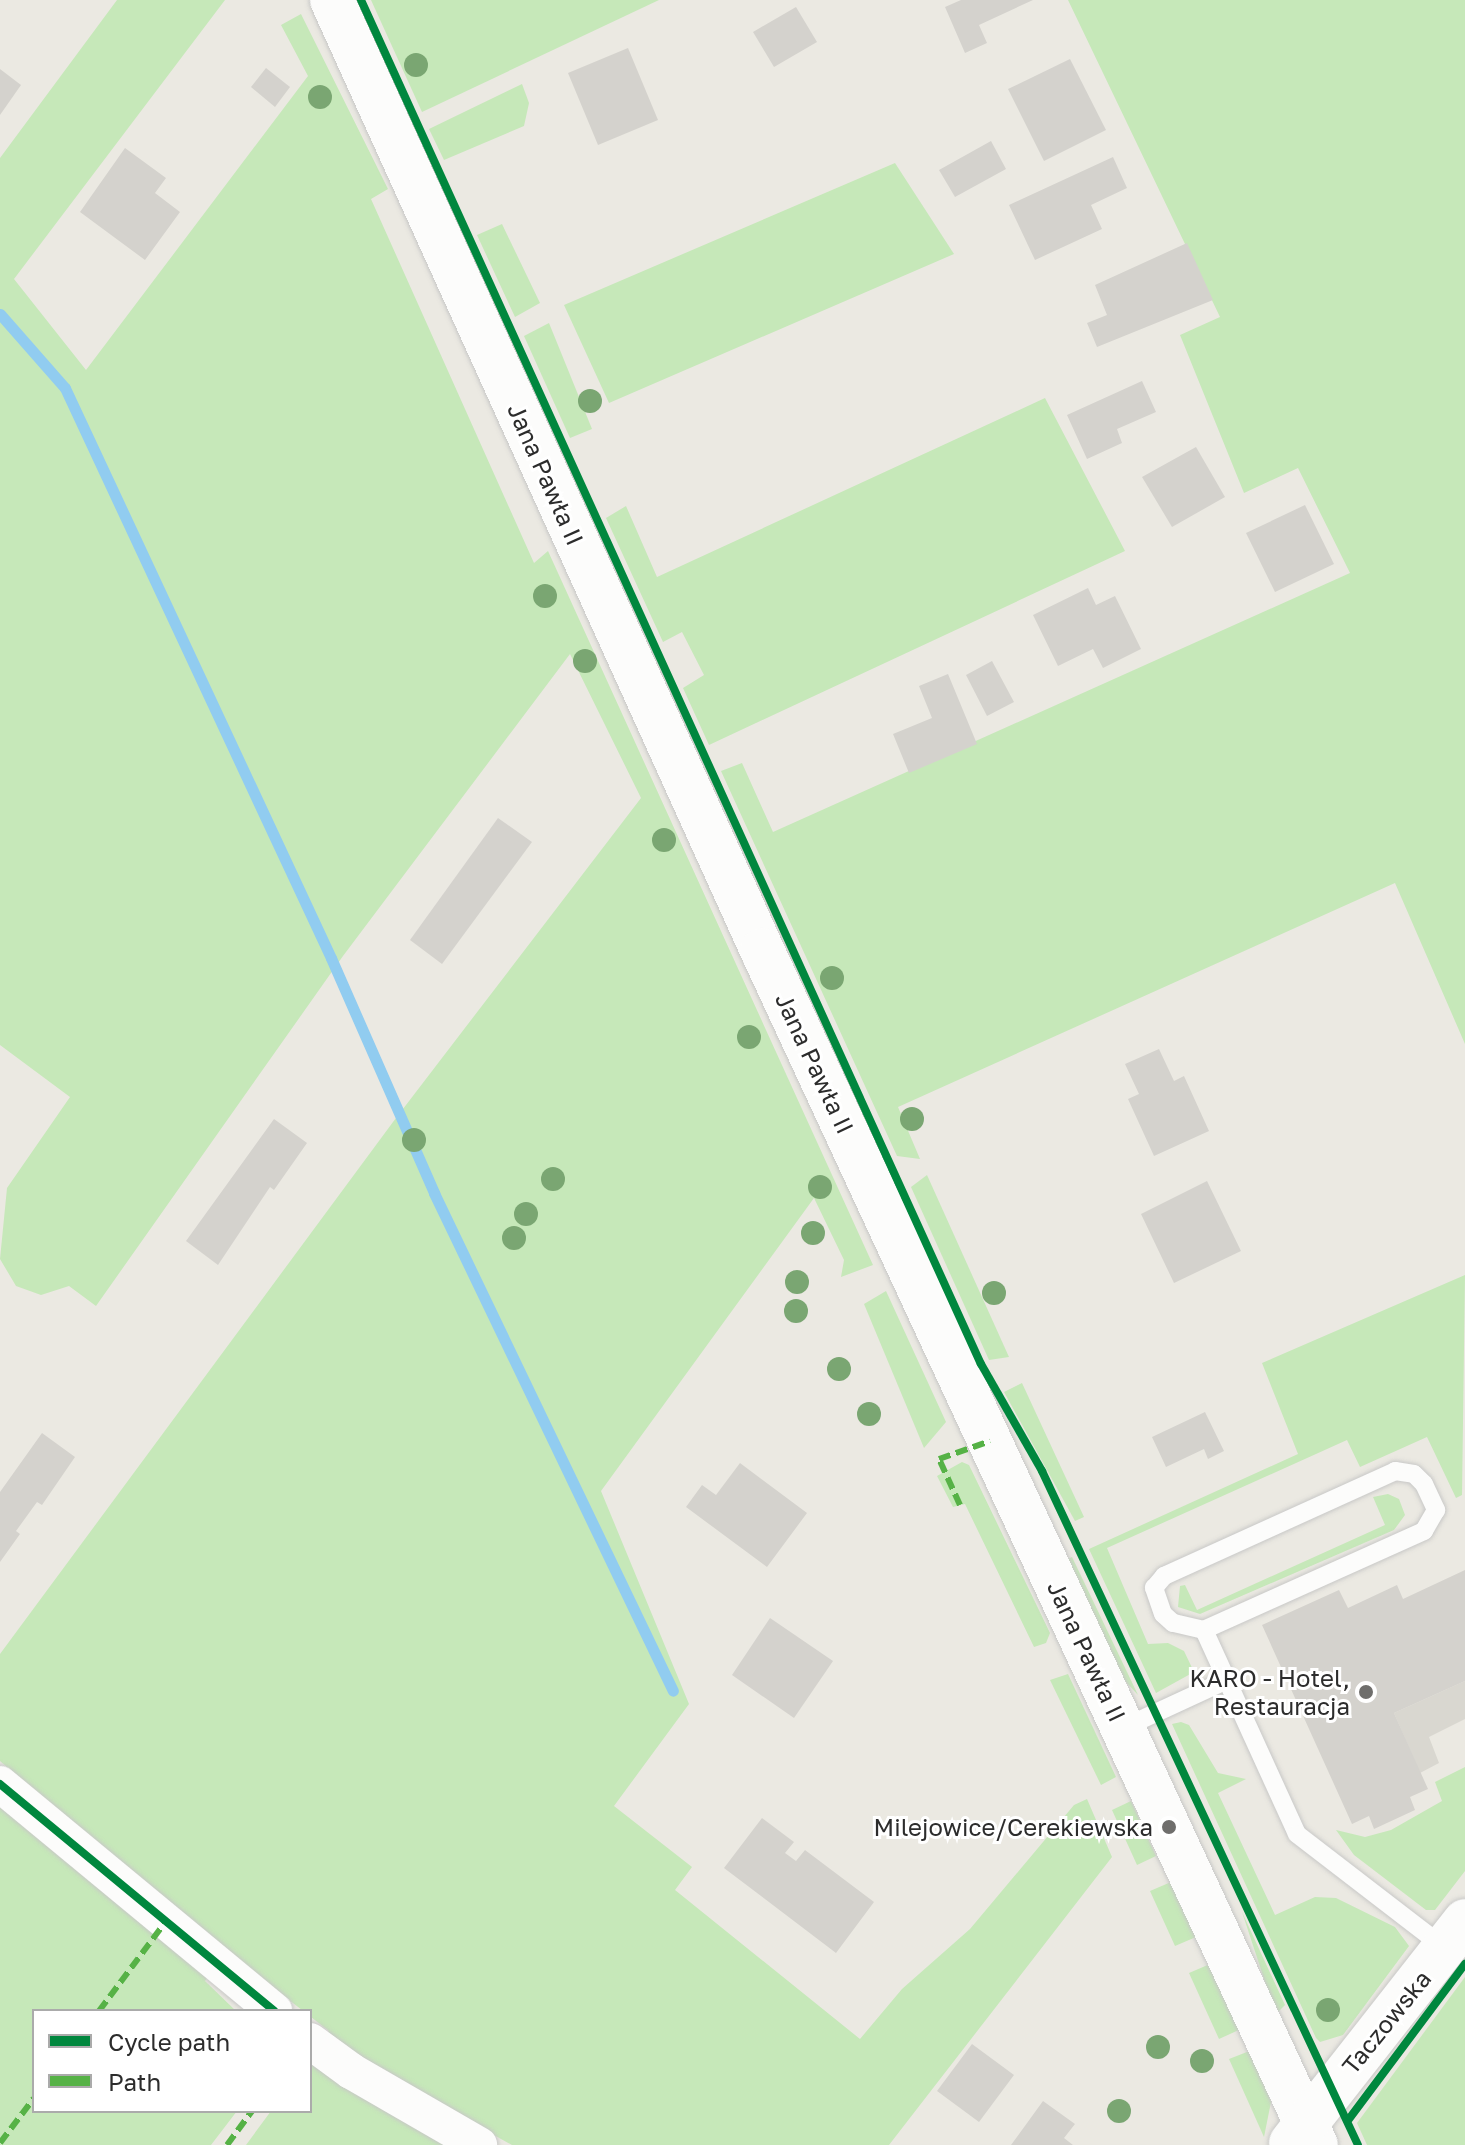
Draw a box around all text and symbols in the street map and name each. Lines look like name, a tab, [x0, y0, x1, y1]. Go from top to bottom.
street label: Jana Pawła II	[502, 399, 590, 549]
street label: Jana Pawła II	[770, 988, 860, 1138]
street label: Jana Pawła II	[1042, 1576, 1132, 1726]
place label: KARO - Hotel, Restauracja	[1189, 1664, 1350, 1720]
marker: KARO - Hotel, Restauracja	[1357, 1683, 1375, 1701]
place label: Milejowice/Cerekiewska	[874, 1813, 1153, 1841]
marker: Milejowice/Cerekiewska	[1160, 1818, 1178, 1836]
street label: Taczowska	[1336, 1964, 1436, 2080]
legend	[32, 2009, 312, 2113]
text: Cycle path	[108, 2027, 230, 2056]
text: Path	[108, 2067, 161, 2096]

